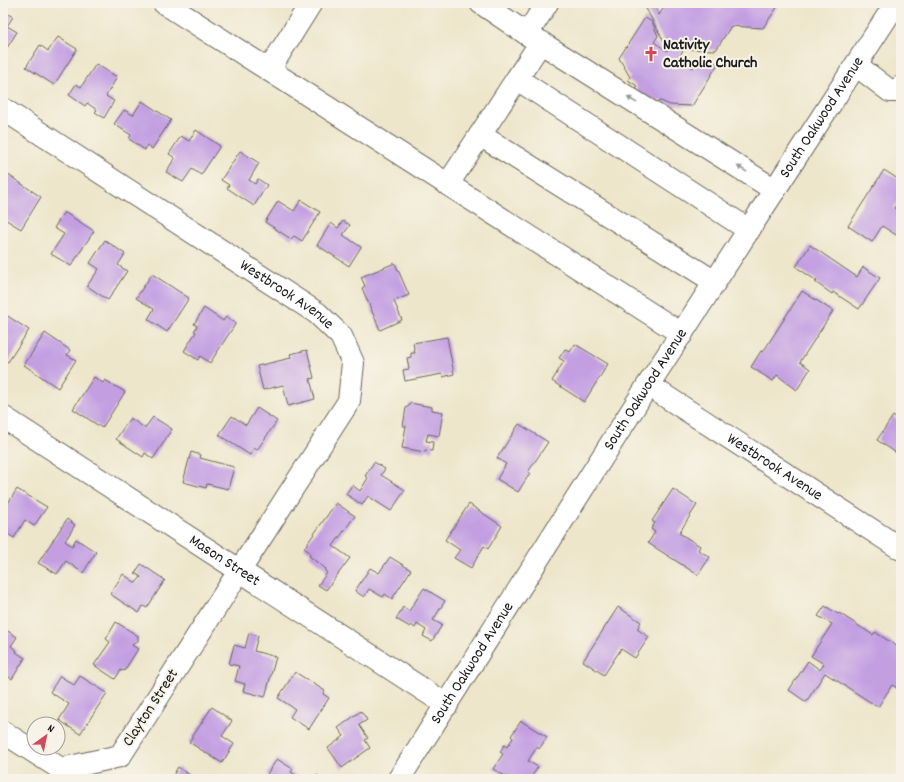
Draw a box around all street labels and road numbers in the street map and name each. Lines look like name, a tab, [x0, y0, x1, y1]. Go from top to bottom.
street label: South Oakwood Avenue	[774, 52, 870, 183]
street label: Westbrook Avenue	[235, 254, 339, 335]
street label: South Oakwood Avenue	[598, 324, 693, 455]
street label: Westbrook Avenue	[722, 428, 827, 507]
street label: Mason Street	[184, 529, 265, 592]
street label: South Oakwood Avenue	[425, 598, 520, 729]
street label: Clayton Street	[117, 664, 185, 751]

